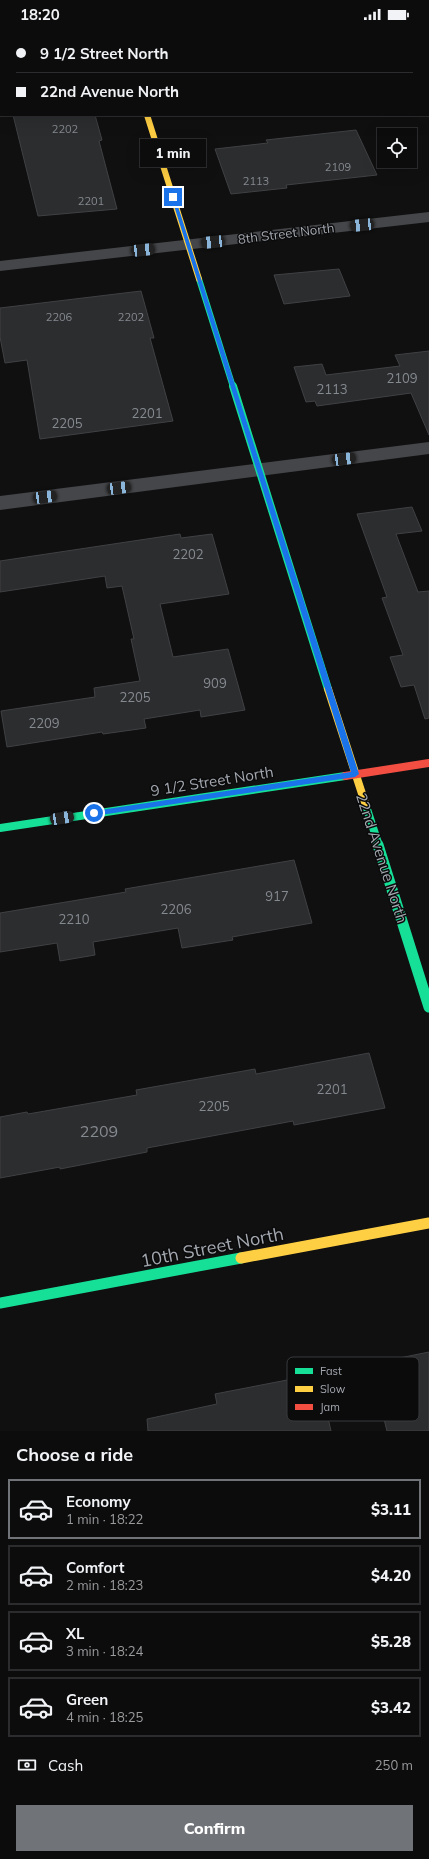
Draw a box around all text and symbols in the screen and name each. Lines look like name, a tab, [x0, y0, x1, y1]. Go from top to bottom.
text: 18:20	[20, 5, 60, 24]
text: 9 1/2 Street North	[40, 44, 168, 63]
text: 22nd Avenue North	[40, 82, 179, 101]
house number: 2202	[52, 122, 79, 136]
map controls	[377, 128, 417, 168]
button: locate	[377, 128, 417, 168]
callout: 1 min	[140, 139, 206, 167]
text: 1 min	[156, 145, 190, 161]
house number: 2109	[325, 160, 351, 174]
house number: 2113	[243, 174, 269, 188]
route end	[164, 188, 182, 206]
house number: 2201	[78, 194, 104, 208]
car	[349, 218, 375, 232]
street label: 8th Street North	[237, 219, 335, 247]
car	[200, 235, 226, 249]
car	[130, 243, 156, 257]
house number: 2206	[46, 310, 73, 324]
house number: 2202	[118, 310, 145, 324]
house number: 2109	[386, 370, 418, 386]
house number: 2113	[316, 381, 348, 397]
house number: 2201	[131, 405, 163, 421]
house number: 2205	[51, 415, 83, 431]
car	[331, 452, 357, 466]
car	[106, 481, 132, 495]
car	[32, 490, 58, 504]
house number: 2202	[172, 546, 204, 562]
house number: 909	[203, 675, 227, 691]
house number: 2205	[119, 689, 151, 705]
house number: 2209	[28, 715, 60, 731]
street label: 9 1/2 Street North	[149, 762, 275, 800]
street label: 22nd Avenue North	[352, 791, 412, 925]
route start	[85, 804, 103, 822]
car	[49, 810, 75, 826]
house number: 917	[265, 888, 289, 904]
house number: 2206	[160, 901, 192, 917]
house number: 2210	[58, 911, 90, 927]
house number: 2201	[316, 1081, 348, 1097]
house number: 2205	[198, 1098, 230, 1114]
house number: 2209	[80, 1121, 118, 1141]
street label: 10th Street North	[139, 1222, 285, 1272]
legend	[287, 1357, 419, 1421]
text: Fast	[320, 1364, 342, 1378]
text: Slow	[320, 1382, 346, 1396]
text: Jam	[320, 1400, 340, 1414]
text: Choose a ride	[16, 1443, 133, 1466]
icon: car	[18, 1491, 54, 1527]
text: Economy	[66, 1492, 131, 1511]
text: $3.11	[371, 1500, 411, 1519]
text: 1 min · 18:22	[66, 1511, 143, 1527]
icon: car	[18, 1557, 54, 1593]
text: Comfort	[66, 1558, 124, 1577]
text: $4.20	[371, 1566, 411, 1585]
text: 2 min · 18:23	[66, 1577, 143, 1593]
icon: car	[18, 1623, 54, 1659]
text: XL	[66, 1624, 84, 1643]
text: $5.28	[371, 1632, 411, 1651]
text: 3 min · 18:24	[66, 1643, 143, 1659]
icon: car	[18, 1689, 54, 1725]
text: Green	[66, 1690, 108, 1709]
text: $3.42	[371, 1698, 411, 1717]
text: 4 min · 18:25	[66, 1709, 143, 1725]
icon: cash	[16, 1754, 38, 1776]
text: Cash	[48, 1756, 83, 1775]
text: 250 m	[375, 1757, 413, 1773]
button: Confirm	[16, 1805, 413, 1851]

